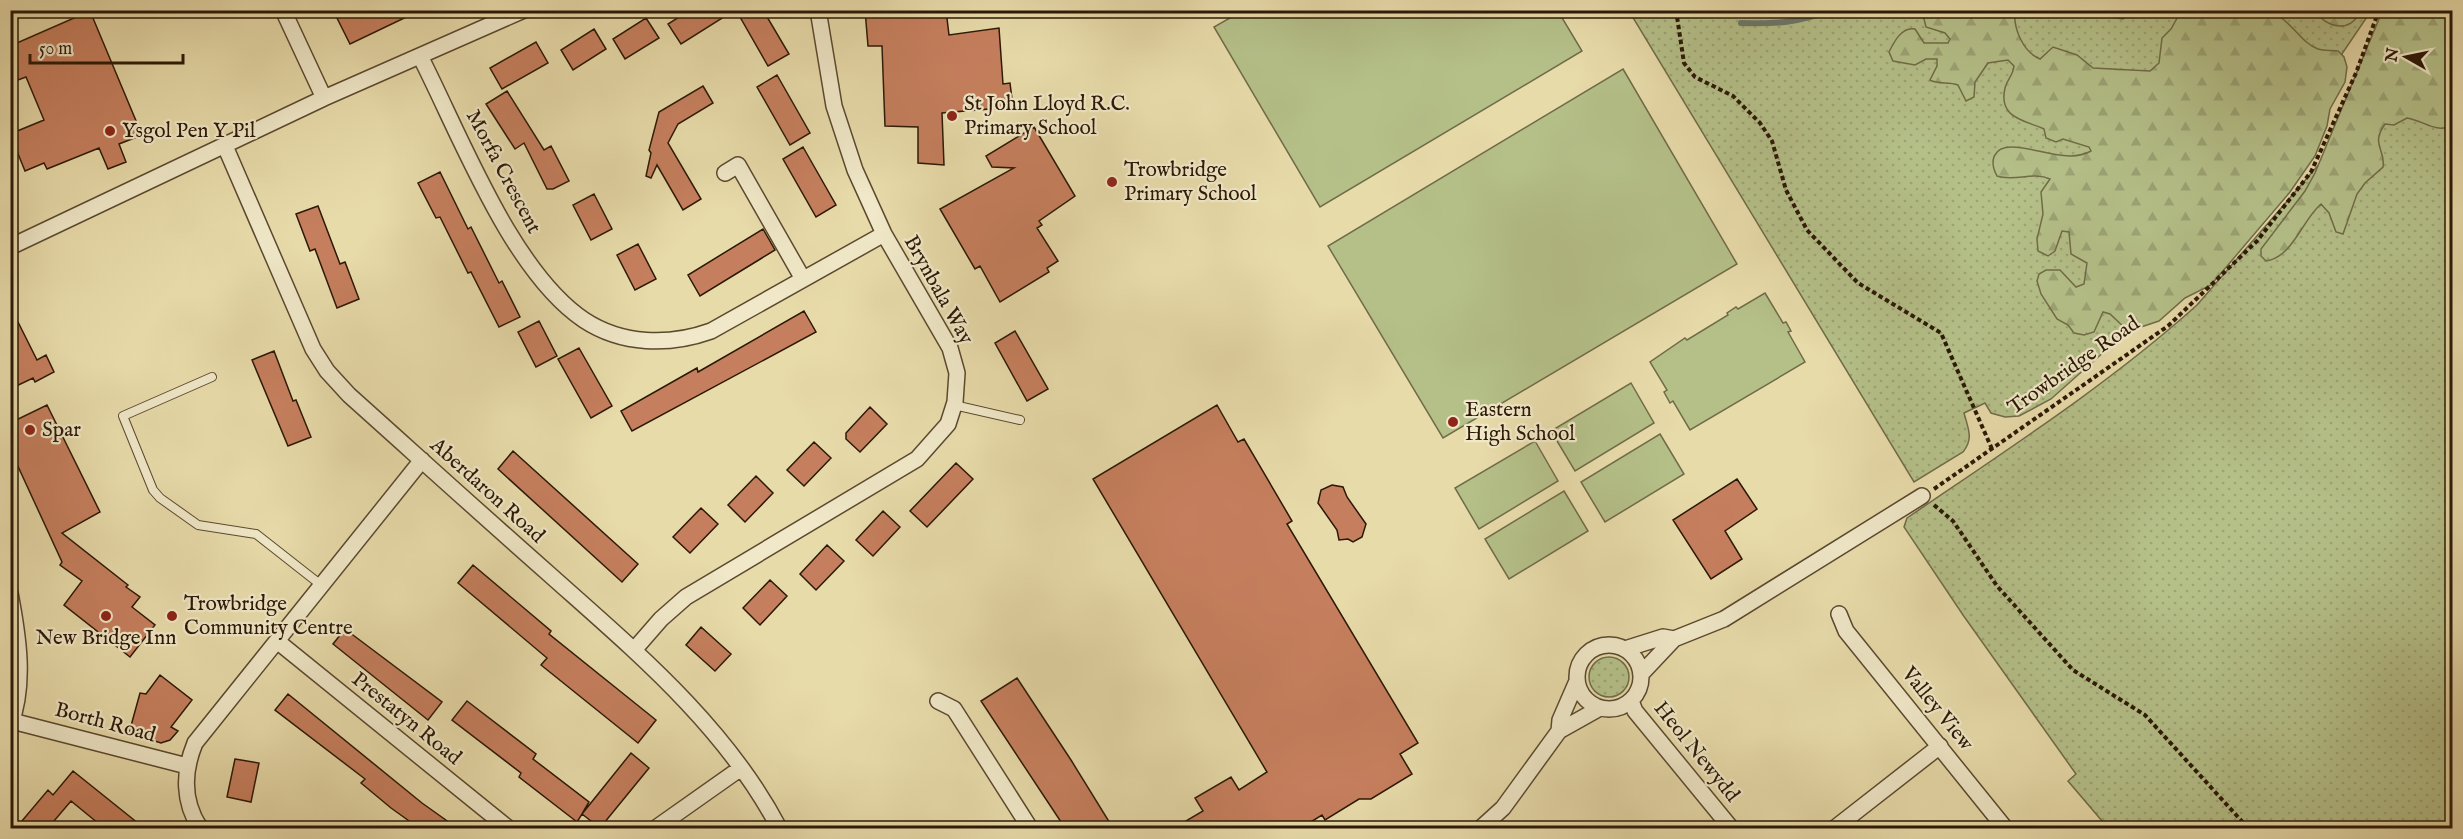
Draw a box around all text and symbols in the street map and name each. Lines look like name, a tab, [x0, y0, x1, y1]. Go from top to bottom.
scale bar	[30, 27, 183, 65]
north arrow	[2376, 27, 2436, 87]
text: 50 m	[39, 38, 72, 61]
text: N	[2382, 46, 2404, 64]
place label: St John Lloyd R.C. Primary School	[964, 91, 1130, 142]
street label: Morfa Crescent	[459, 105, 547, 239]
marker: St John Lloyd R.C. Primary School	[945, 109, 959, 123]
place label: Ysgol Pen Y Pil	[122, 118, 256, 145]
marker: Ysgol Pen Y Pil	[103, 124, 117, 138]
place label: Trowbridge Primary School	[1124, 157, 1257, 208]
marker: Trowbridge Primary School	[1105, 175, 1119, 189]
street label: Brynbala Way	[897, 231, 979, 350]
street label: Trowbridge Road	[2003, 310, 2146, 422]
place label: Eastern High School	[1465, 397, 1575, 448]
marker: Eastern High School	[1446, 415, 1460, 429]
place label: Spar	[42, 417, 81, 444]
marker: Spar	[23, 423, 37, 437]
street label: Aberdaron Road	[423, 432, 551, 550]
place label: Trowbridge Community Centre	[184, 591, 353, 642]
marker: New Bridge Inn	[99, 609, 113, 623]
marker: Trowbridge Community Centre	[165, 609, 179, 623]
place label: New Bridge Inn	[36, 625, 176, 652]
street label: Valley View	[1894, 661, 1980, 757]
street label: Prestatyn Road	[345, 666, 467, 772]
street label: Heol Newydd	[1647, 696, 1745, 809]
street label: Borth Road	[52, 697, 159, 750]

